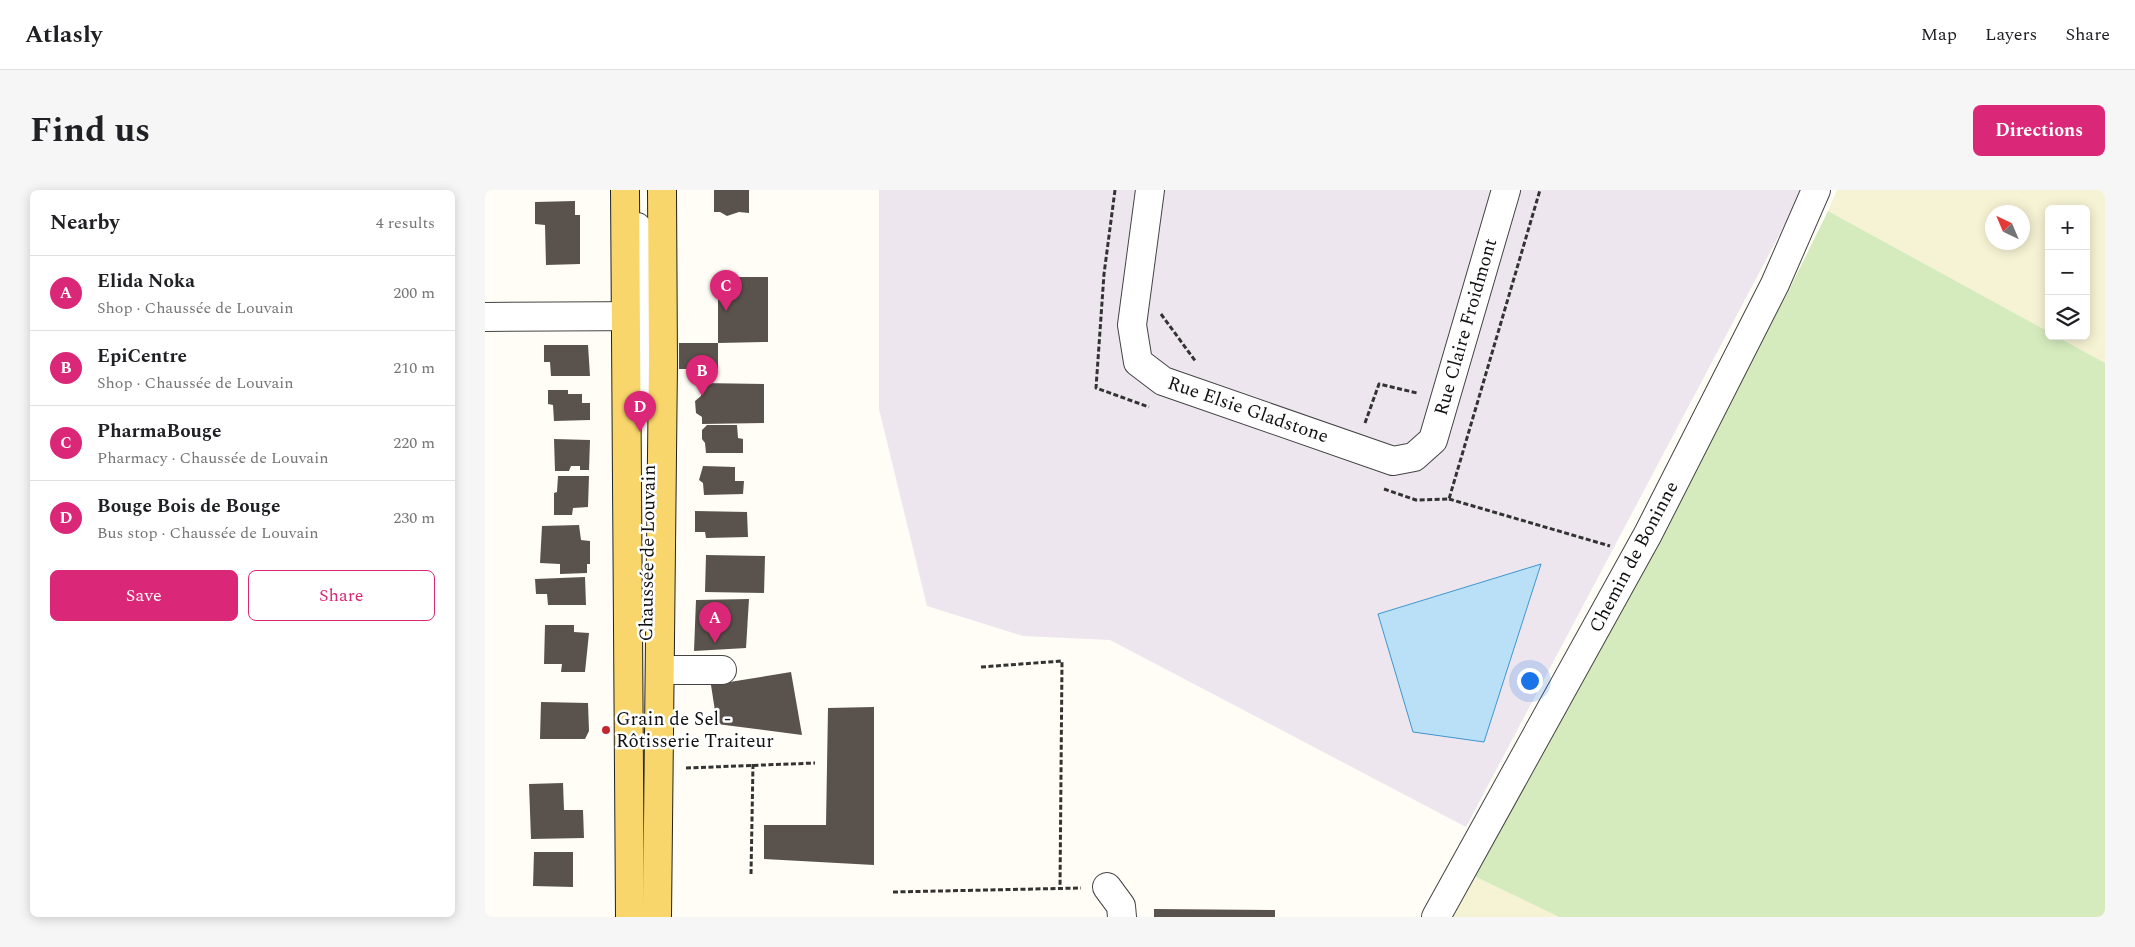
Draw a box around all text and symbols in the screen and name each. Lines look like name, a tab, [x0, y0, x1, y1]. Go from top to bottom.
text: Atlasly	[25, 17, 102, 53]
text: Map	[1921, 21, 1957, 48]
text: Layers	[1985, 21, 2037, 48]
text: Share	[2065, 21, 2110, 48]
text: Find us	[30, 104, 150, 157]
button: Directions	[1973, 105, 2105, 156]
north arrow	[1985, 205, 2030, 250]
map controls	[2045, 205, 2090, 340]
button: +	[2045, 205, 2090, 250]
text: Nearby	[50, 207, 120, 239]
text: 4 results	[376, 211, 435, 235]
street label: Rue Claire Froidmont	[1427, 235, 1505, 419]
button: −	[2045, 250, 2090, 295]
text: Elida Noka	[97, 267, 195, 296]
pin: C	[710, 270, 742, 311]
text: A	[60, 281, 72, 305]
text: 200 m	[393, 281, 435, 305]
button: layers	[2045, 295, 2090, 340]
text: Shop · Chaussée de Louvain	[97, 296, 294, 320]
text: EpiCentre	[97, 342, 187, 371]
pin: B	[686, 355, 718, 396]
text: B	[60, 356, 72, 380]
text: 210 m	[393, 356, 435, 380]
street label: Rue Elsie Gladstone	[1164, 369, 1332, 451]
text: Shop · Chaussée de Louvain	[97, 371, 294, 395]
pin: D	[624, 391, 656, 432]
text: PharmaBouge	[97, 417, 221, 446]
text: C	[60, 431, 72, 455]
text: 220 m	[393, 431, 435, 455]
text: Pharmacy · Chaussée de Louvain	[97, 446, 329, 470]
street label: Chaussée de Louvain	[632, 464, 664, 642]
street label: Chemin de Boninne	[1582, 476, 1686, 638]
text: Bouge Bois de Bouge	[97, 492, 280, 521]
text: D	[60, 506, 72, 530]
text: 230 m	[393, 506, 435, 530]
text: Bus stop · Chaussée de Louvain	[97, 521, 319, 545]
button: Save	[50, 570, 238, 621]
button: Share	[248, 570, 435, 621]
pin: A	[699, 602, 731, 643]
your location	[1517, 668, 1543, 694]
place label: Grain de Sel - Rôtisserie Traiteur	[616, 705, 774, 756]
marker: Grain de Sel - Rôtisserie Traiteur	[600, 724, 612, 736]

